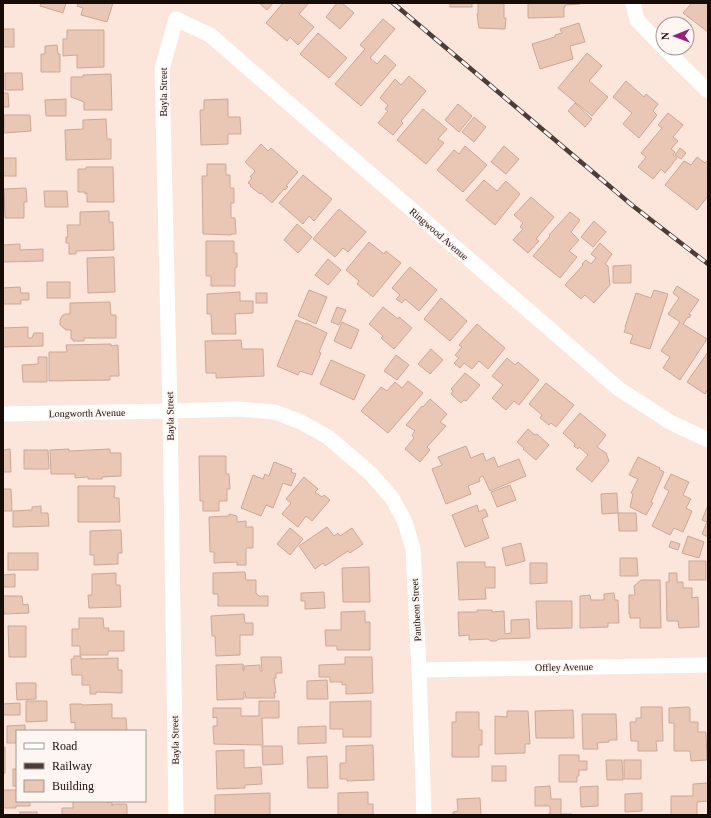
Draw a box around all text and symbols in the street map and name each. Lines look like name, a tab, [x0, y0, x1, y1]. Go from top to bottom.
north arrow	[655, 16, 695, 56]
text: N	[659, 32, 671, 40]
street label: Bayla Street	[158, 67, 169, 117]
street label: Ringwood Avenue	[407, 206, 471, 263]
street label: Bayla Street	[164, 391, 176, 441]
street label: Longworth Avenue	[49, 407, 126, 419]
street label: Pantheon Street	[409, 578, 423, 642]
street label: Offley Avenue	[535, 661, 594, 673]
street label: Bayla Street	[169, 715, 181, 765]
legend	[16, 730, 146, 802]
text: Road	[52, 739, 77, 753]
text: Railway	[52, 759, 92, 773]
text: Building	[52, 779, 94, 793]

